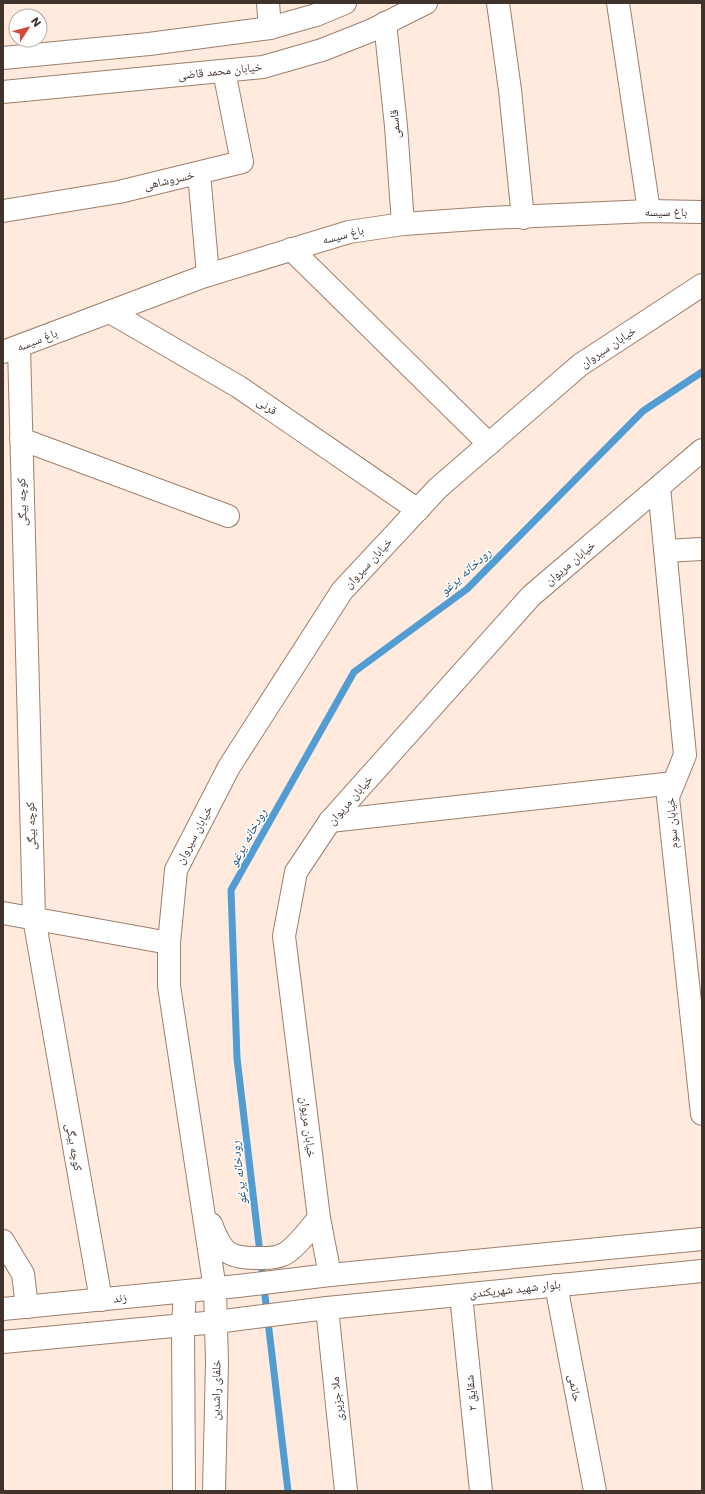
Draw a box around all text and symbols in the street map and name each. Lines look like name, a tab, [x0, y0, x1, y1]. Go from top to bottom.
north arrow	[8, 8, 48, 48]
text: N	[27, 14, 45, 30]
street label: خیابان محمد قاضی	[177, 58, 263, 83]
street label: قاسمی	[385, 109, 404, 139]
street label: خسروشاهی	[142, 165, 196, 194]
street label: باغ سیسه	[645, 203, 687, 220]
street label: باغ سیسه	[320, 221, 366, 248]
street label: خیابان سیروان	[576, 321, 639, 372]
street label: باغ سیسه	[14, 324, 60, 355]
street label: قرنی	[254, 393, 281, 419]
street label: کوچه بیگی	[12, 478, 31, 526]
street label: خیابان سیروان	[340, 533, 396, 592]
street label: خیابان مریوان	[541, 536, 599, 589]
water label: رودخانه یرغو	[435, 543, 495, 600]
street label: خیابان مریوان	[323, 771, 376, 828]
street label: خیابان سوم	[661, 797, 682, 849]
street label: کوچه بیگی	[21, 802, 40, 850]
street label: خیابان سیروان	[171, 802, 216, 867]
water label: رودخانه یرغو	[223, 805, 271, 871]
street label: خیابان مریوان	[296, 1095, 321, 1159]
street label: کوچه بیگی	[62, 1122, 87, 1172]
water label: رودخانه یرغو	[225, 1140, 252, 1207]
street label: بلوار شهید شهریکندی	[468, 1275, 561, 1302]
street label: زند	[112, 1288, 128, 1307]
street label: خلفای راشدین	[206, 1359, 225, 1421]
street label: حاتمی	[564, 1373, 587, 1404]
street label: شقایق ۲	[460, 1374, 481, 1412]
street label: ملا جزیری	[326, 1376, 347, 1422]

